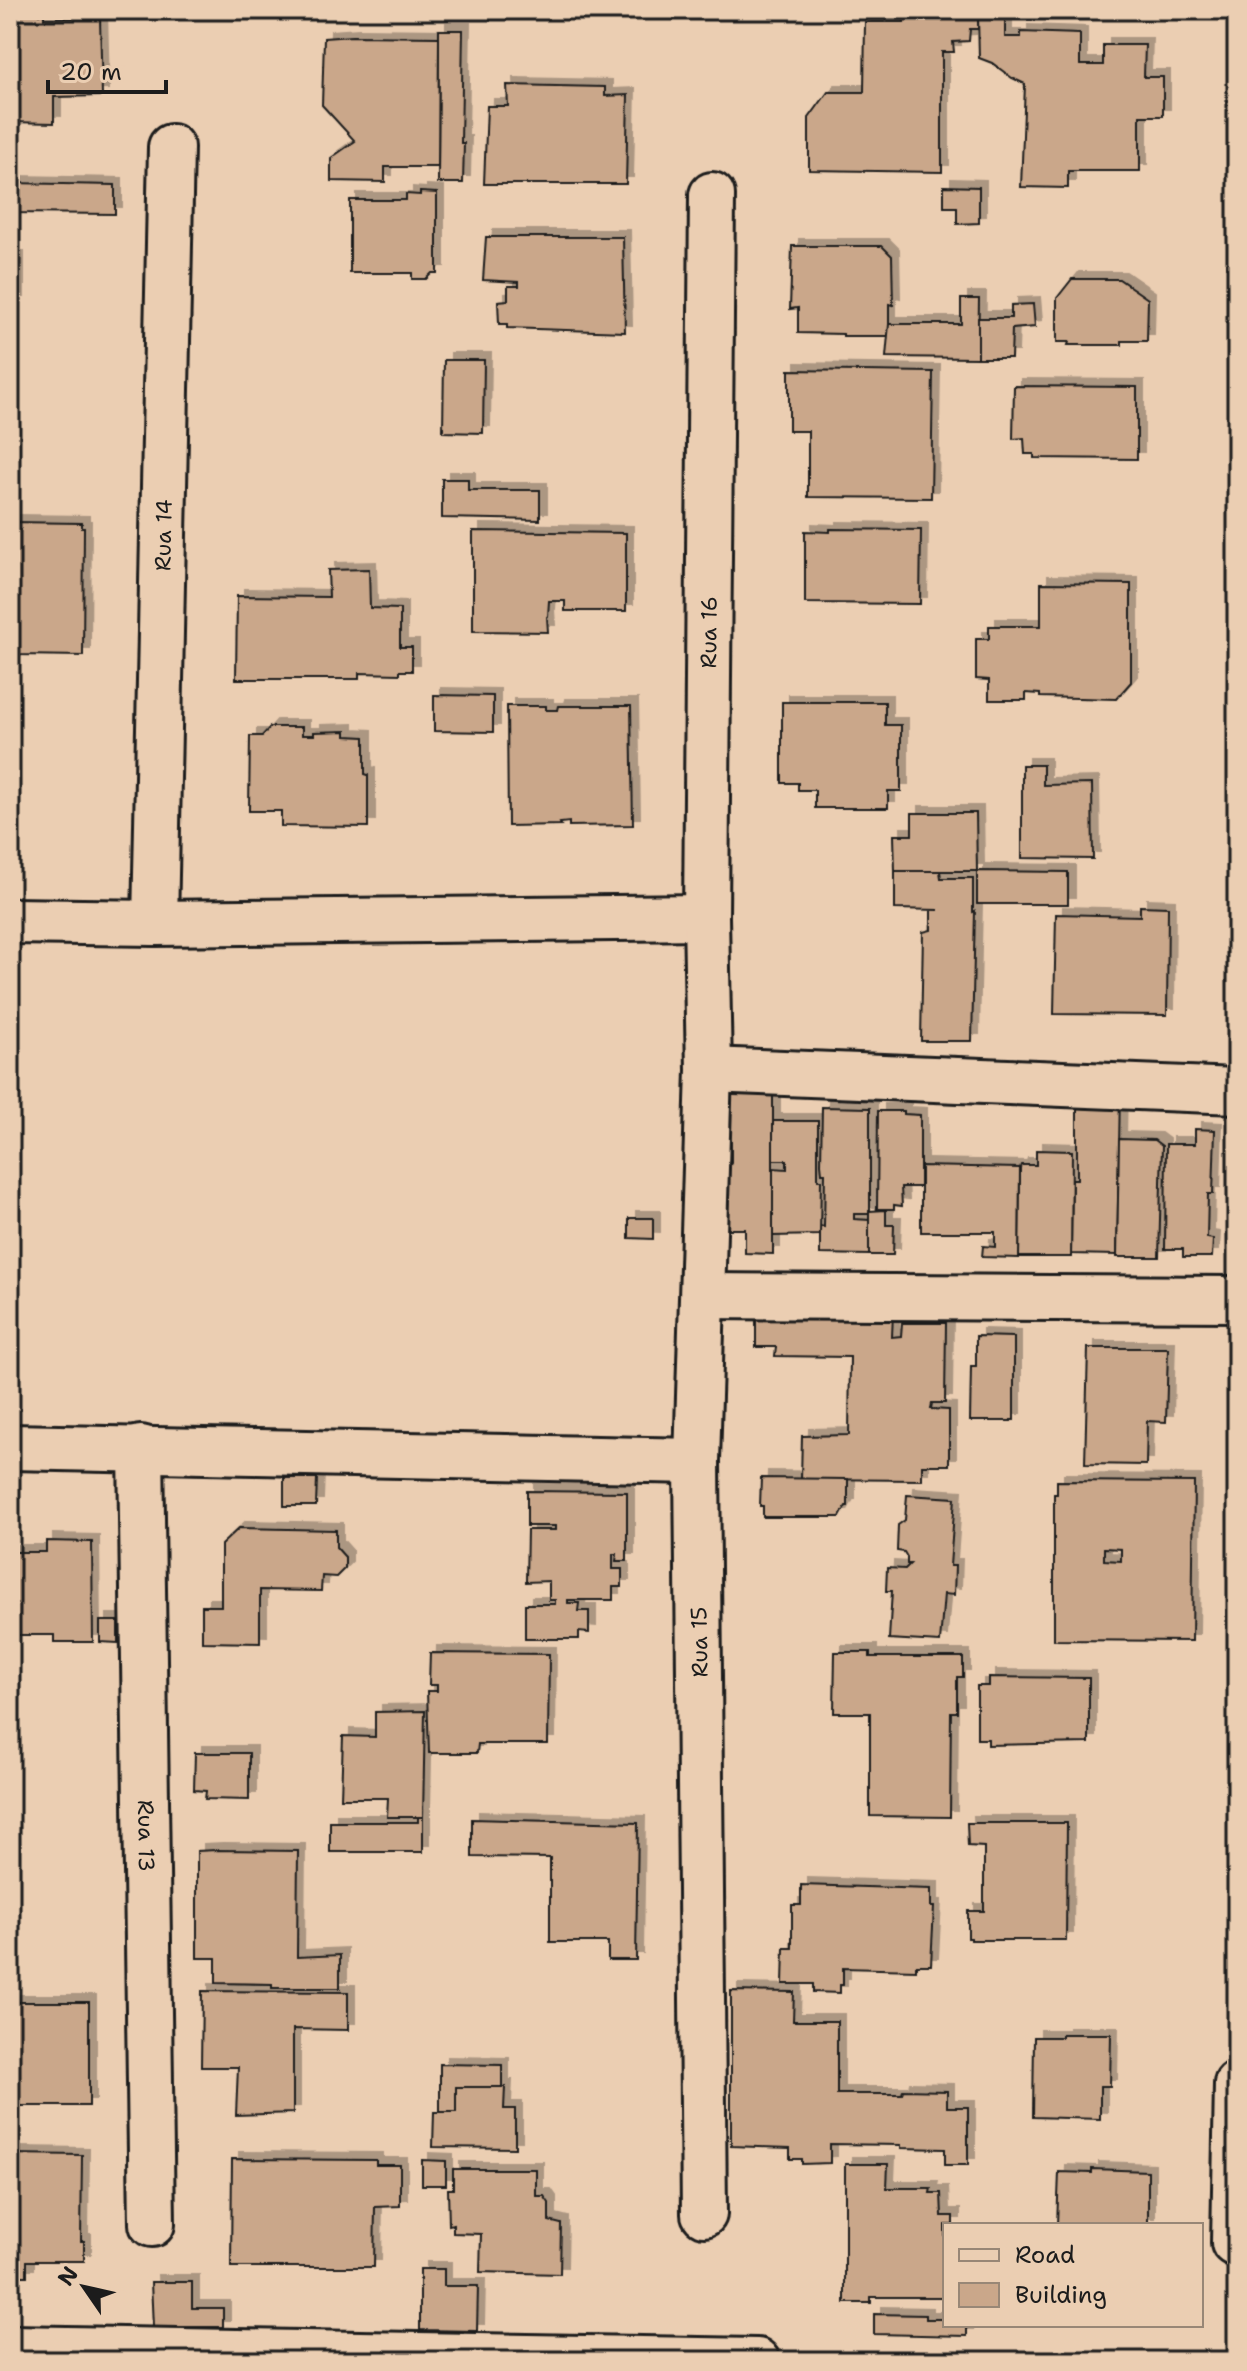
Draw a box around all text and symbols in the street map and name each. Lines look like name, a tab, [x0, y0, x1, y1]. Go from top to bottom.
scale bar	[48, 44, 166, 94]
text: 20 m	[60, 56, 122, 88]
street label: Rua 14	[148, 499, 179, 571]
street label: Rua 16	[694, 596, 724, 669]
street label: Rua 15	[684, 1606, 715, 1678]
street label: Rua 13	[131, 1800, 161, 1872]
legend	[943, 2223, 1203, 2327]
text: Road	[1015, 2239, 1075, 2271]
north arrow	[44, 2247, 124, 2327]
text: N	[51, 2261, 85, 2291]
text: Building	[1015, 2279, 1107, 2311]

